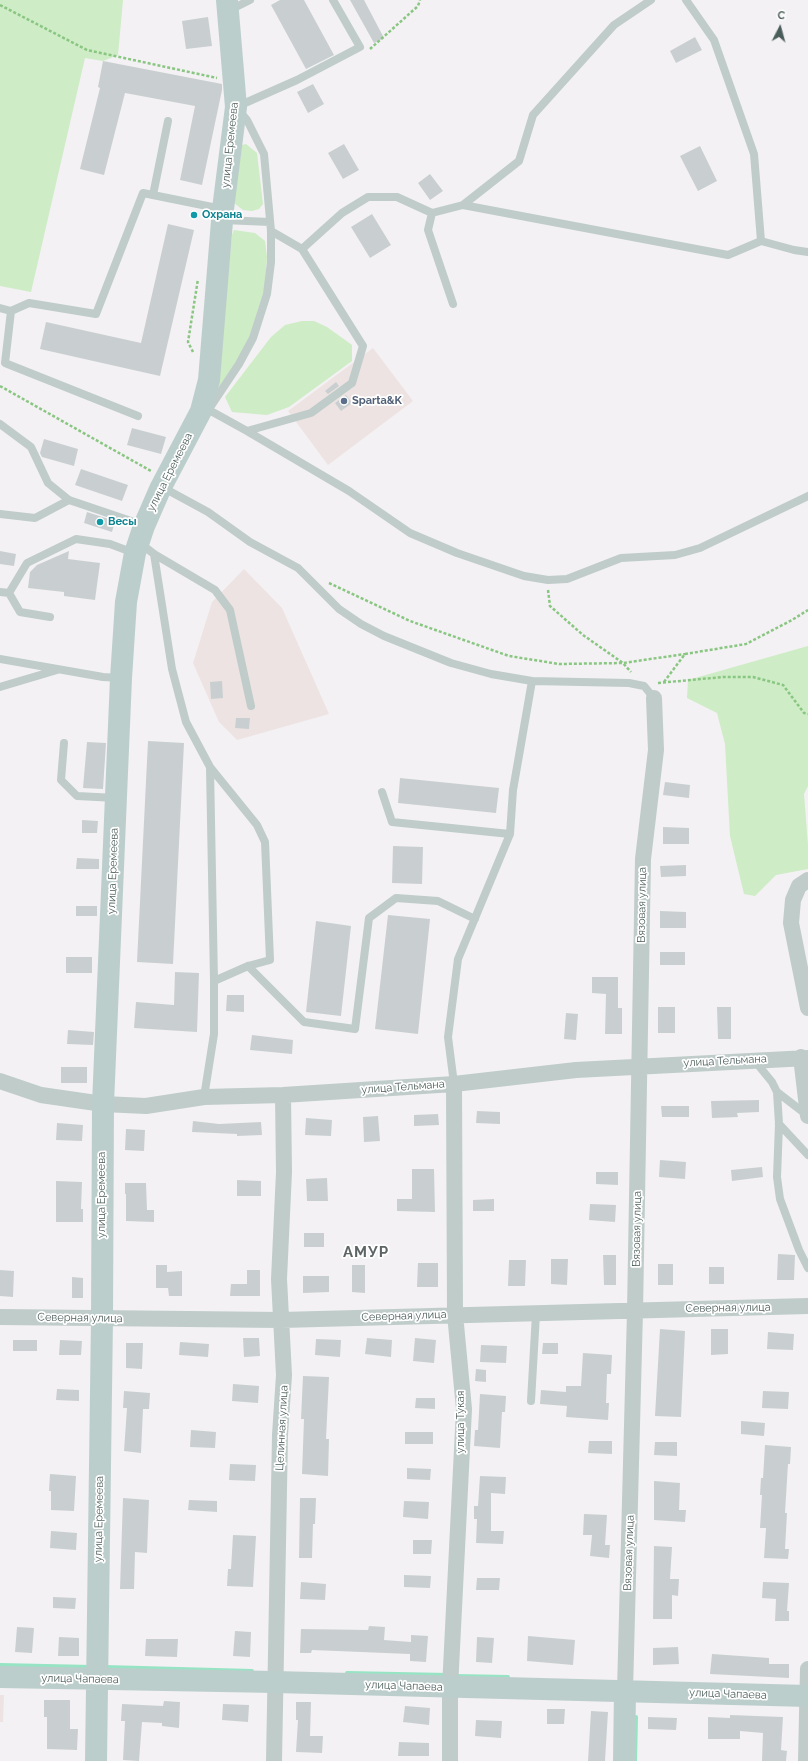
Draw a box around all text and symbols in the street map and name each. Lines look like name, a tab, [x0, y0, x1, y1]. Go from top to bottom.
north arrow	[760, 8, 800, 48]
text: С	[777, 9, 786, 22]
street label: улица Еремеева	[219, 101, 241, 189]
place label: Охрана	[202, 208, 242, 222]
marker: Охрана	[189, 210, 199, 220]
place label: Sparta&K	[352, 394, 402, 408]
marker: Sparta&K	[339, 396, 349, 406]
street label: улица Еремеева	[145, 431, 195, 513]
place label: Весы	[108, 515, 137, 529]
marker: Весы	[95, 517, 105, 527]
street label: улица Еремеева	[105, 828, 121, 914]
street label: Вязовая улица	[635, 867, 649, 943]
street label: улица Тельмана	[683, 1052, 767, 1070]
street label: улица Тельмана	[361, 1078, 445, 1096]
street label: улица Еремеева	[95, 1152, 109, 1238]
street label: Вязовая улица	[630, 1191, 644, 1267]
district label: АМУР	[343, 1243, 389, 1261]
street label: Северная улица	[685, 1301, 771, 1315]
street label: Северная улица	[361, 1308, 447, 1324]
street label: Северная улица	[37, 1311, 123, 1325]
street label: Целинная улица	[273, 1385, 291, 1471]
street label: улица Тукая	[454, 1390, 468, 1454]
street label: улица Еремеева	[92, 1476, 106, 1562]
street label: Вязовая улица	[621, 1515, 637, 1591]
street label: улица Чапаева	[41, 1672, 119, 1686]
street label: улица Чапаева	[365, 1678, 443, 1694]
street label: улица Чапаева	[689, 1686, 767, 1702]

